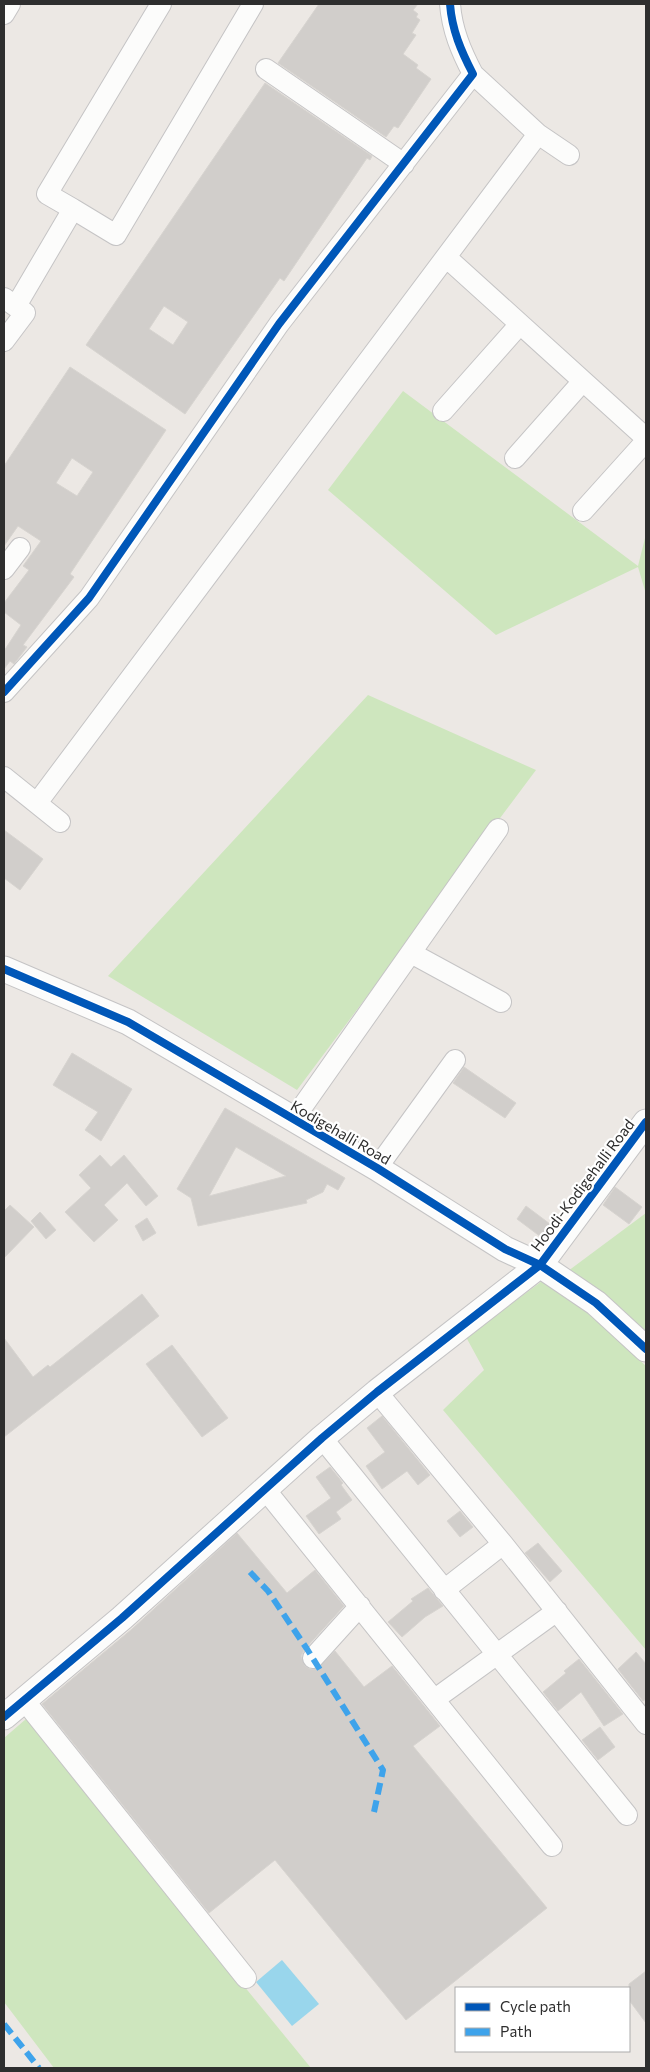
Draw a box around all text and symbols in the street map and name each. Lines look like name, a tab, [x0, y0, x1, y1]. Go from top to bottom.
street label: Kodigehalli Road	[288, 1096, 394, 1168]
street label: Hoodi-Kodigehalli Road	[526, 1115, 638, 1255]
legend	[455, 1987, 630, 2052]
text: Cycle path	[500, 1997, 571, 2015]
text: Path	[500, 2022, 532, 2040]

